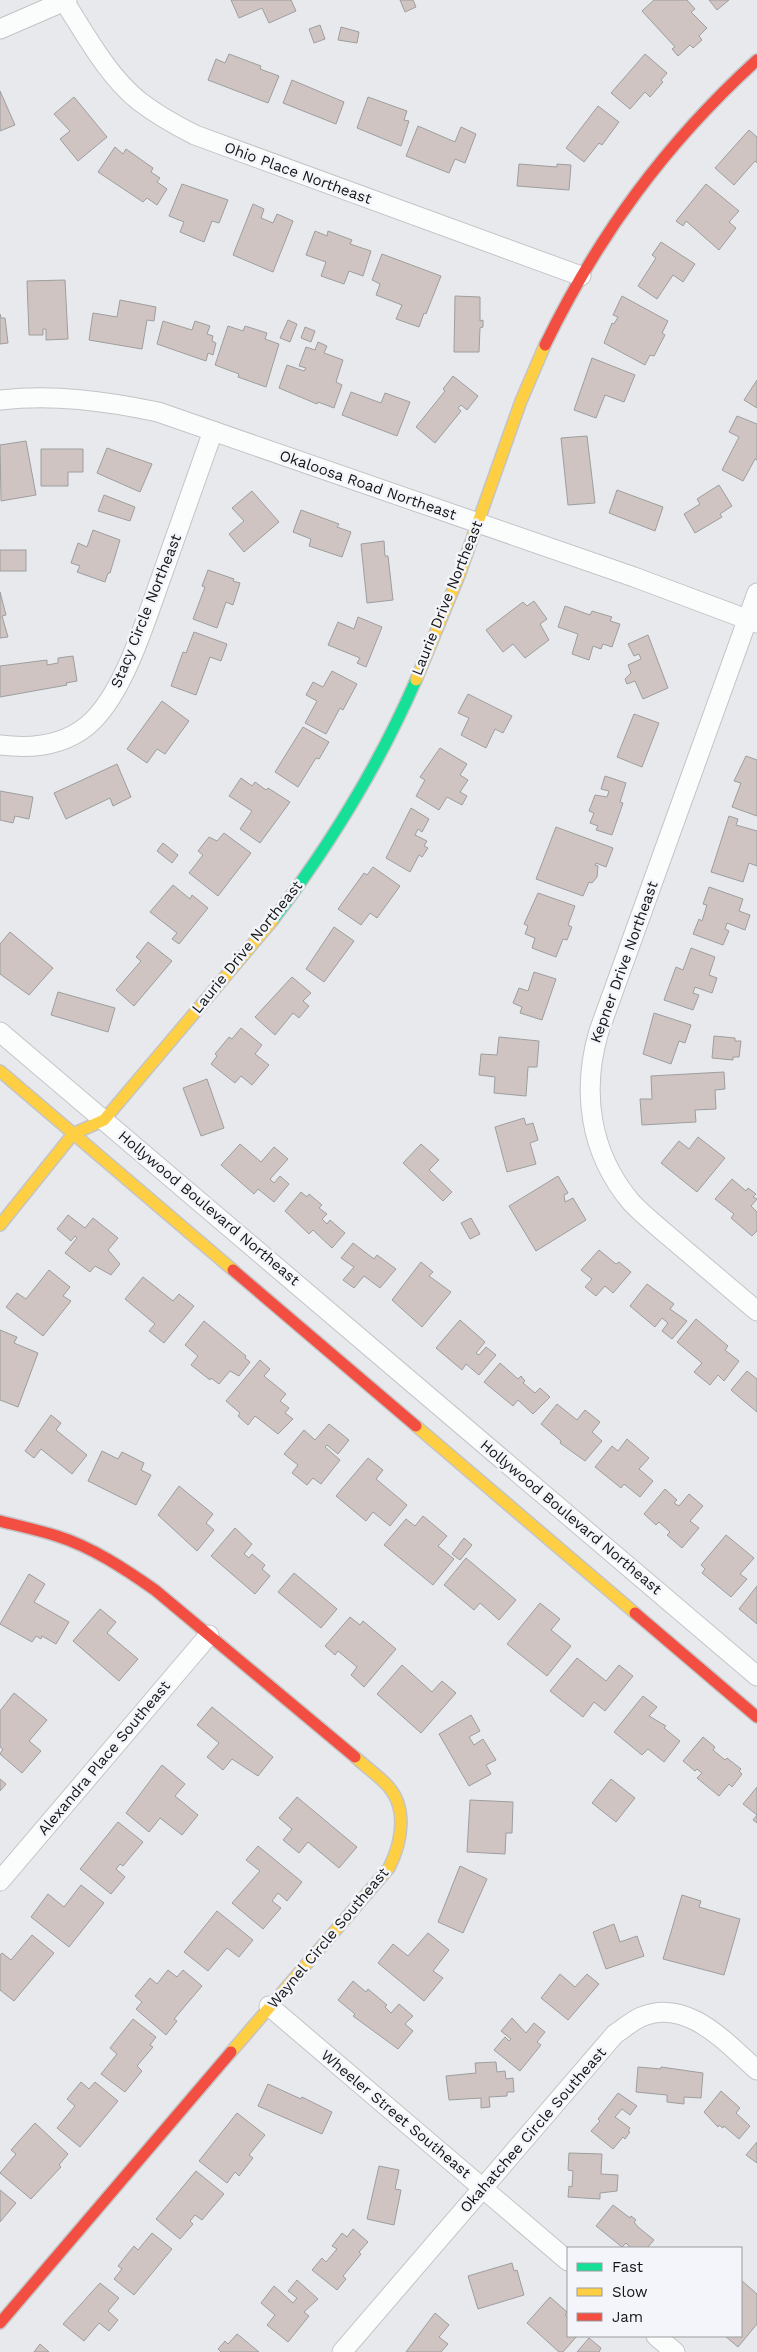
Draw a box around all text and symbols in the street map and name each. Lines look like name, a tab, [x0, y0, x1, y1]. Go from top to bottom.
street label: Ohio Place Northeast	[222, 138, 375, 208]
street label: Okaloosa Road Northeast	[277, 446, 460, 524]
street label: Laurie Drive Northeast	[408, 517, 487, 678]
street label: Stacy Circle Northeast	[107, 531, 185, 691]
street label: Laurie Drive Northeast	[188, 876, 307, 1017]
street label: Kepner Drive Northeast	[586, 878, 662, 1045]
street label: Hollywood Boulevard Northeast	[115, 1127, 304, 1290]
street label: Hollywood Boulevard Northeast	[477, 1436, 666, 1599]
street label: Alexandra Place Southeast	[34, 1677, 174, 1839]
street label: Waynel Circle Southeast	[264, 1863, 393, 2012]
street label: Okahatchee Circle Southeast	[456, 2043, 610, 2216]
street label: Wheeler Street Southeast	[317, 2046, 475, 2182]
legend	[567, 2247, 742, 2337]
text: Fast	[612, 2258, 644, 2276]
text: Slow	[612, 2283, 648, 2301]
text: Jam	[612, 2308, 643, 2326]

